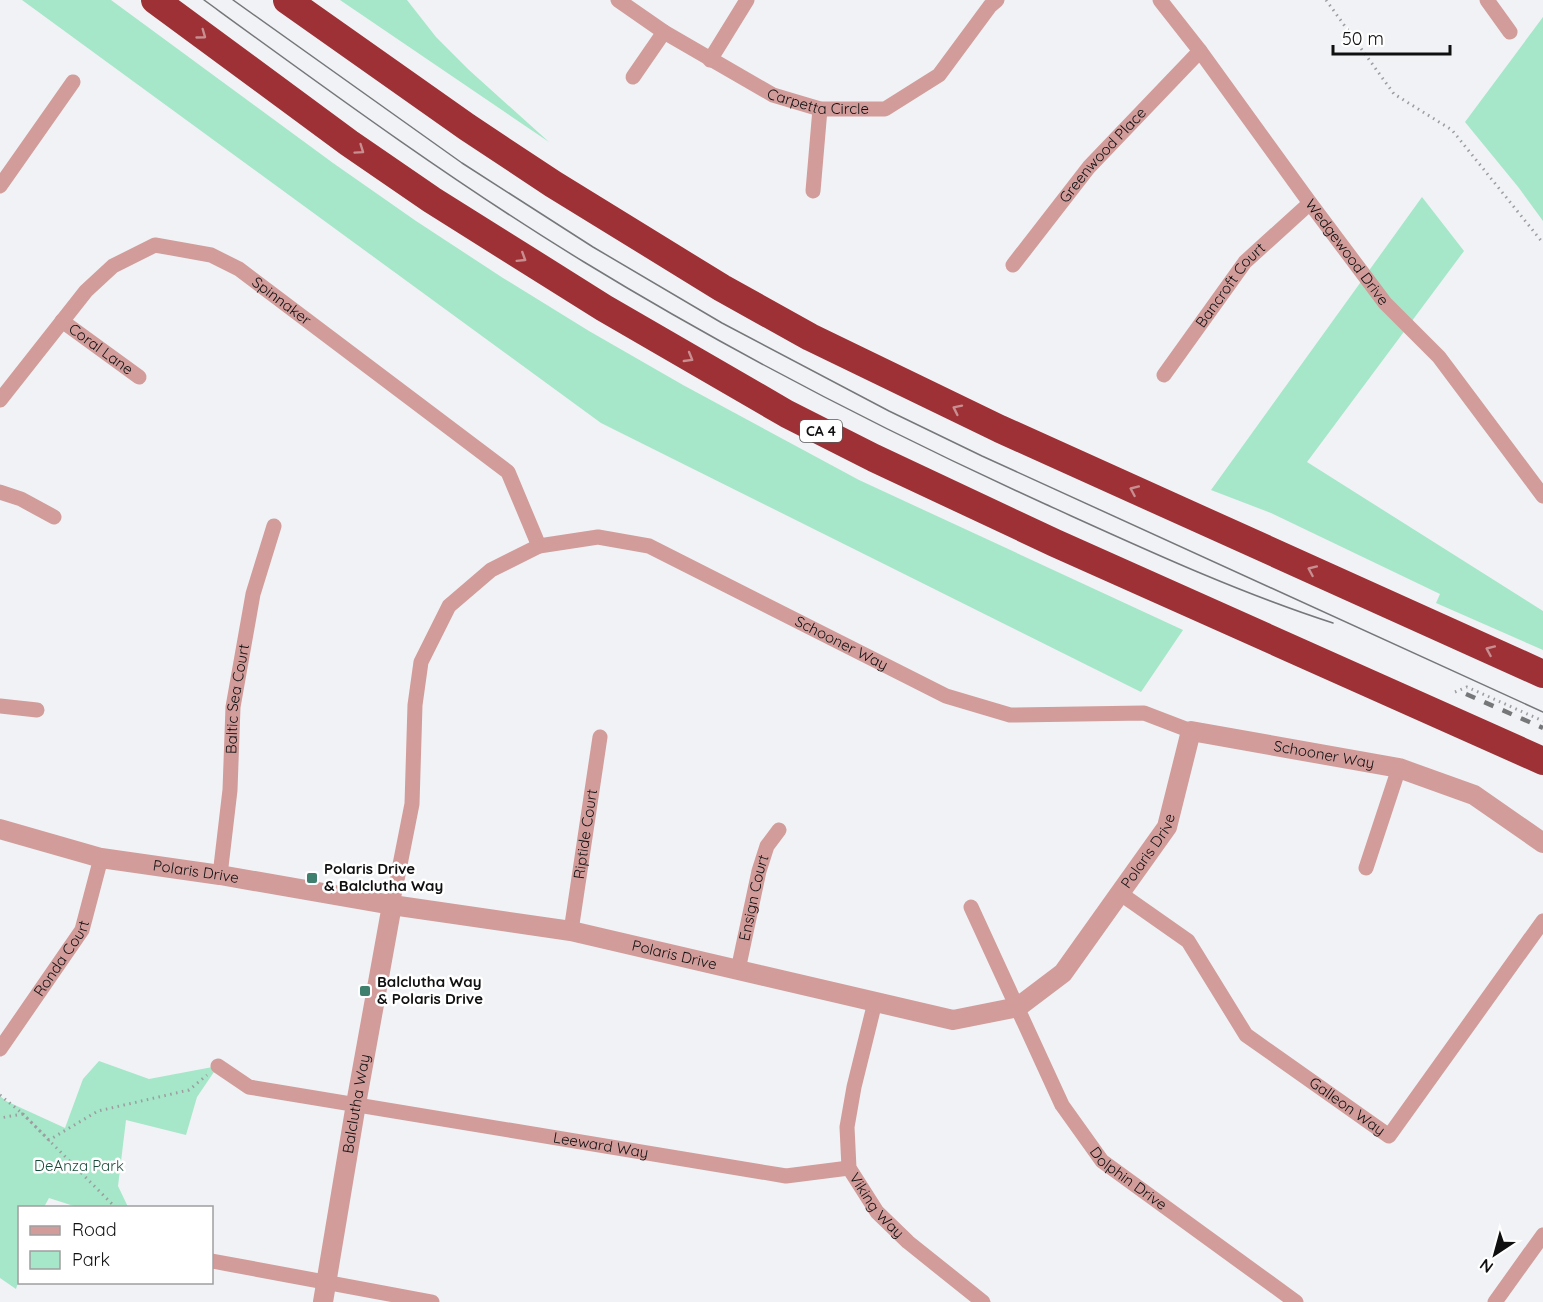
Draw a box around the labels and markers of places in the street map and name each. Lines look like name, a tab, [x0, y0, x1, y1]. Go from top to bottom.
place label: Polaris Drive & Balclutha Way	[324, 859, 443, 895]
marker: Polaris Drive & Balclutha Way	[305, 871, 319, 885]
place label: Balclutha Way & Polaris Drive	[377, 972, 483, 1008]
marker: Balclutha Way & Polaris Drive	[358, 984, 372, 998]

